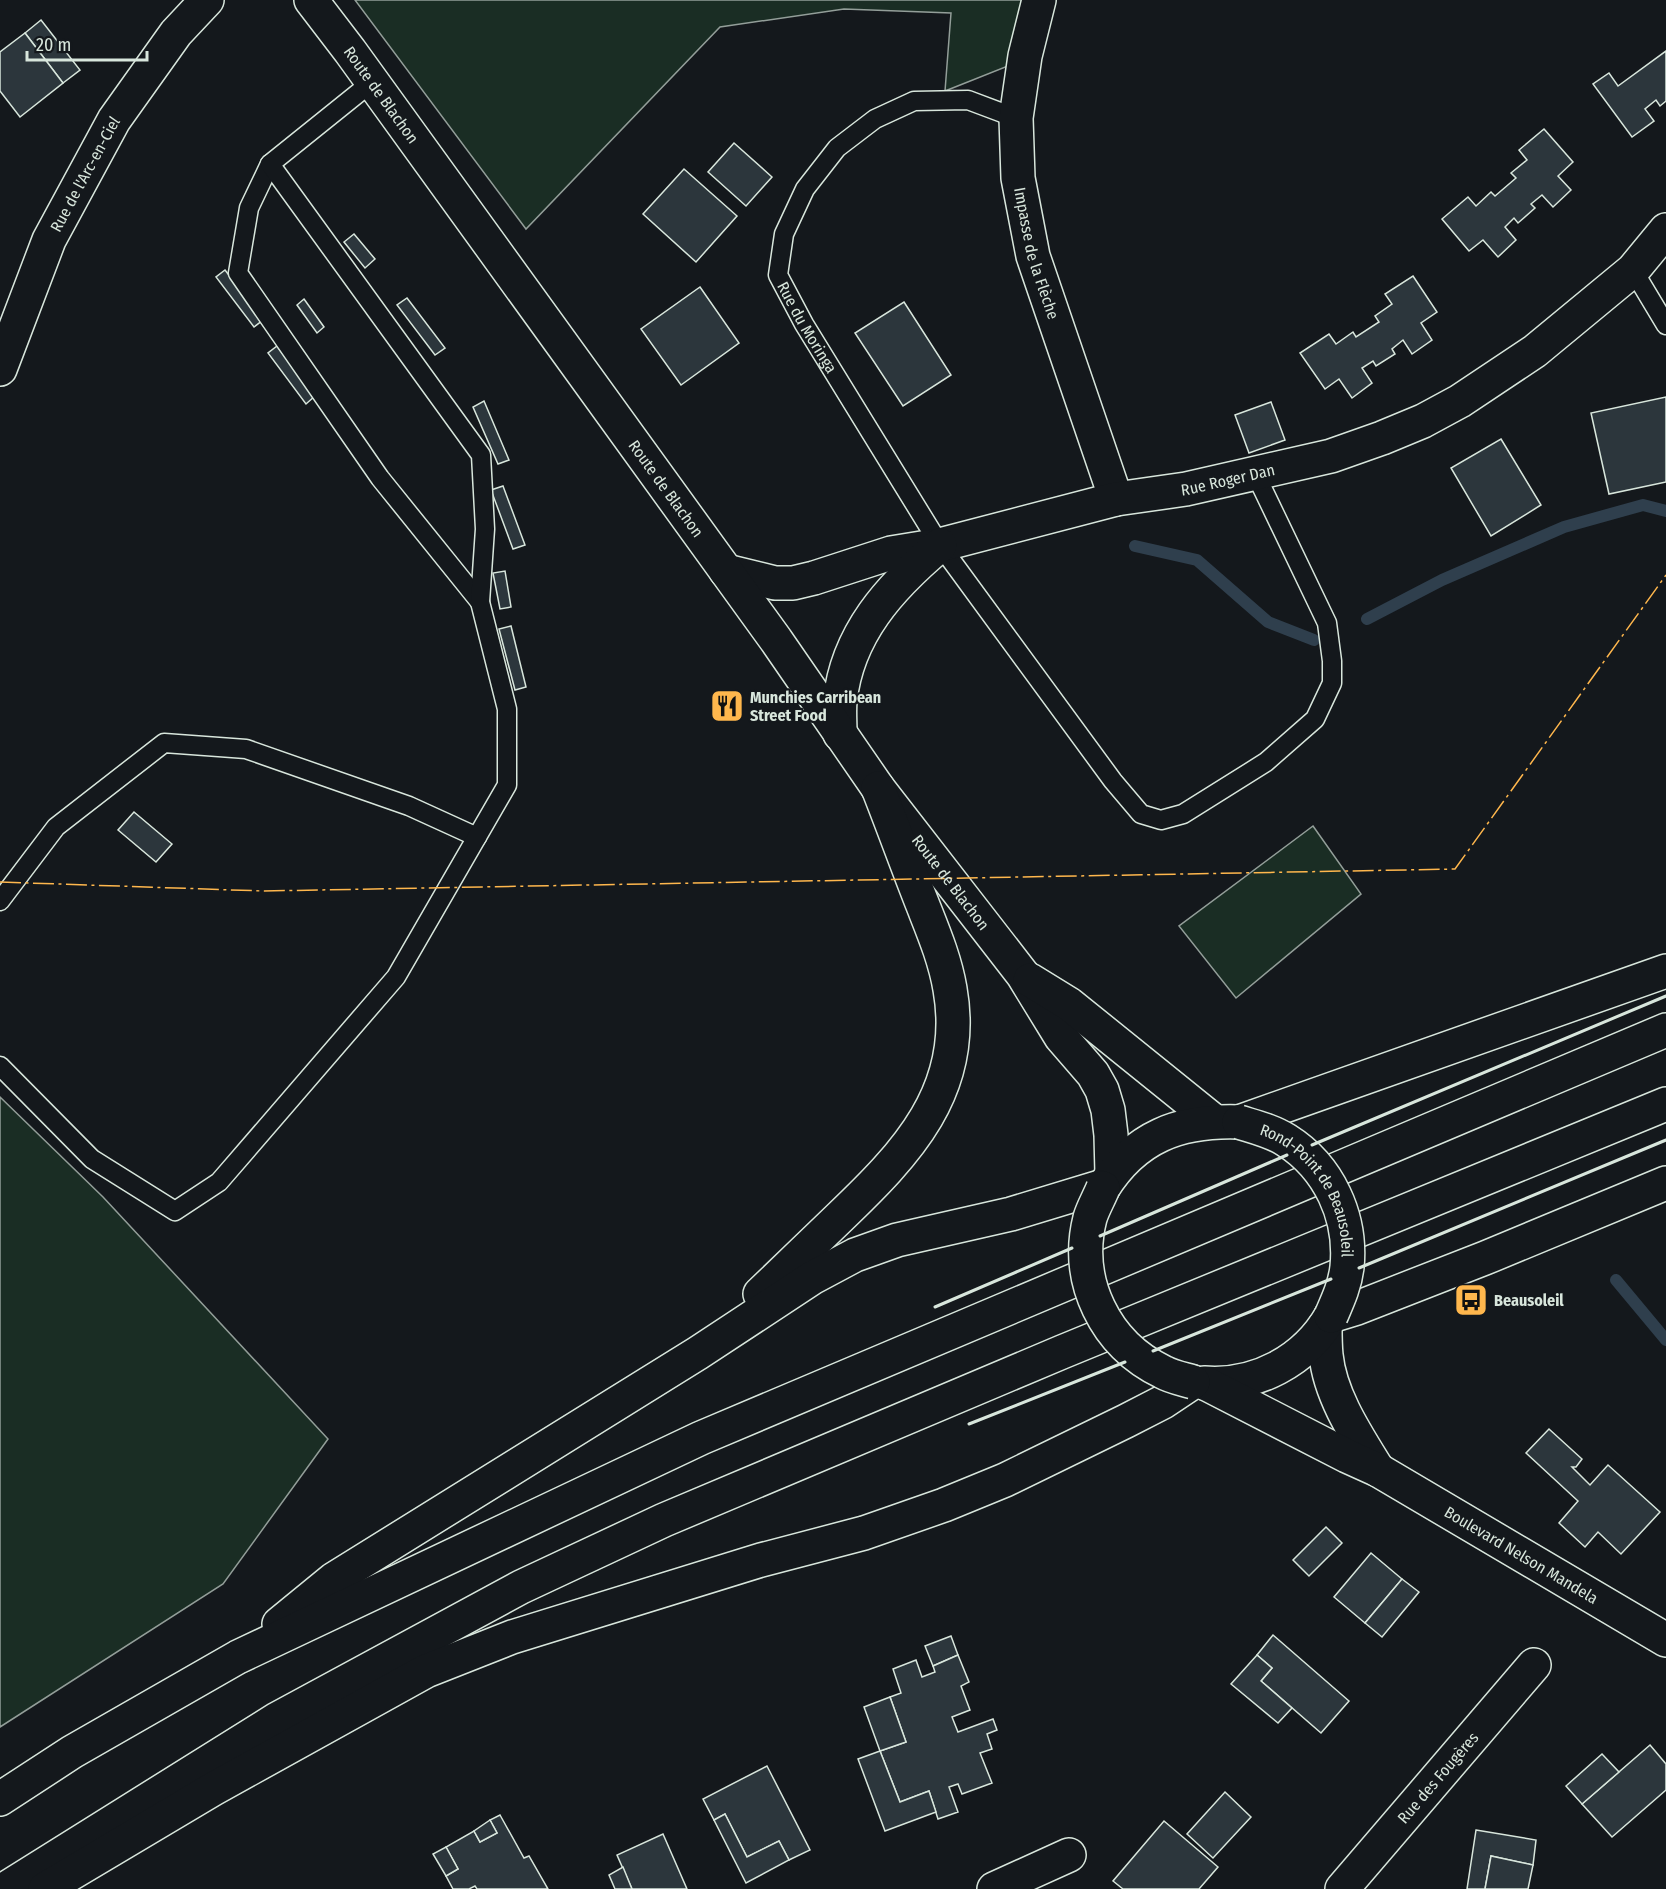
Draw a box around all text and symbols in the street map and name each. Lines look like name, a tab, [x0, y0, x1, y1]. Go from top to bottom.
scale bar	[27, 24, 147, 62]
text: 20 m	[36, 34, 71, 56]
street label: Route de Blachon	[340, 42, 423, 147]
street label: Rue de l'Arc-en-Ciel	[46, 112, 123, 235]
street label: Impasse de la Flèche	[1010, 186, 1063, 322]
street label: Rue du Moringa	[774, 278, 841, 376]
street label: Route de Blachon	[625, 436, 708, 541]
street label: Rue Roger Dan	[1180, 460, 1276, 499]
restaurant icon: Munchies Carribean Street Food	[709, 688, 745, 724]
place label: Munchies Carribean Street Food	[750, 688, 881, 725]
street label: Route de Blachon	[908, 831, 994, 933]
street label: Rond-Point de Beausoleil	[1258, 1120, 1357, 1258]
bus stop icon: Beausoleil	[1453, 1282, 1489, 1318]
place label: Beausoleil	[1494, 1291, 1564, 1310]
street label: Boulevard Nelson Mandela	[1441, 1502, 1602, 1607]
street label: Rue des Fougères	[1393, 1728, 1482, 1827]

